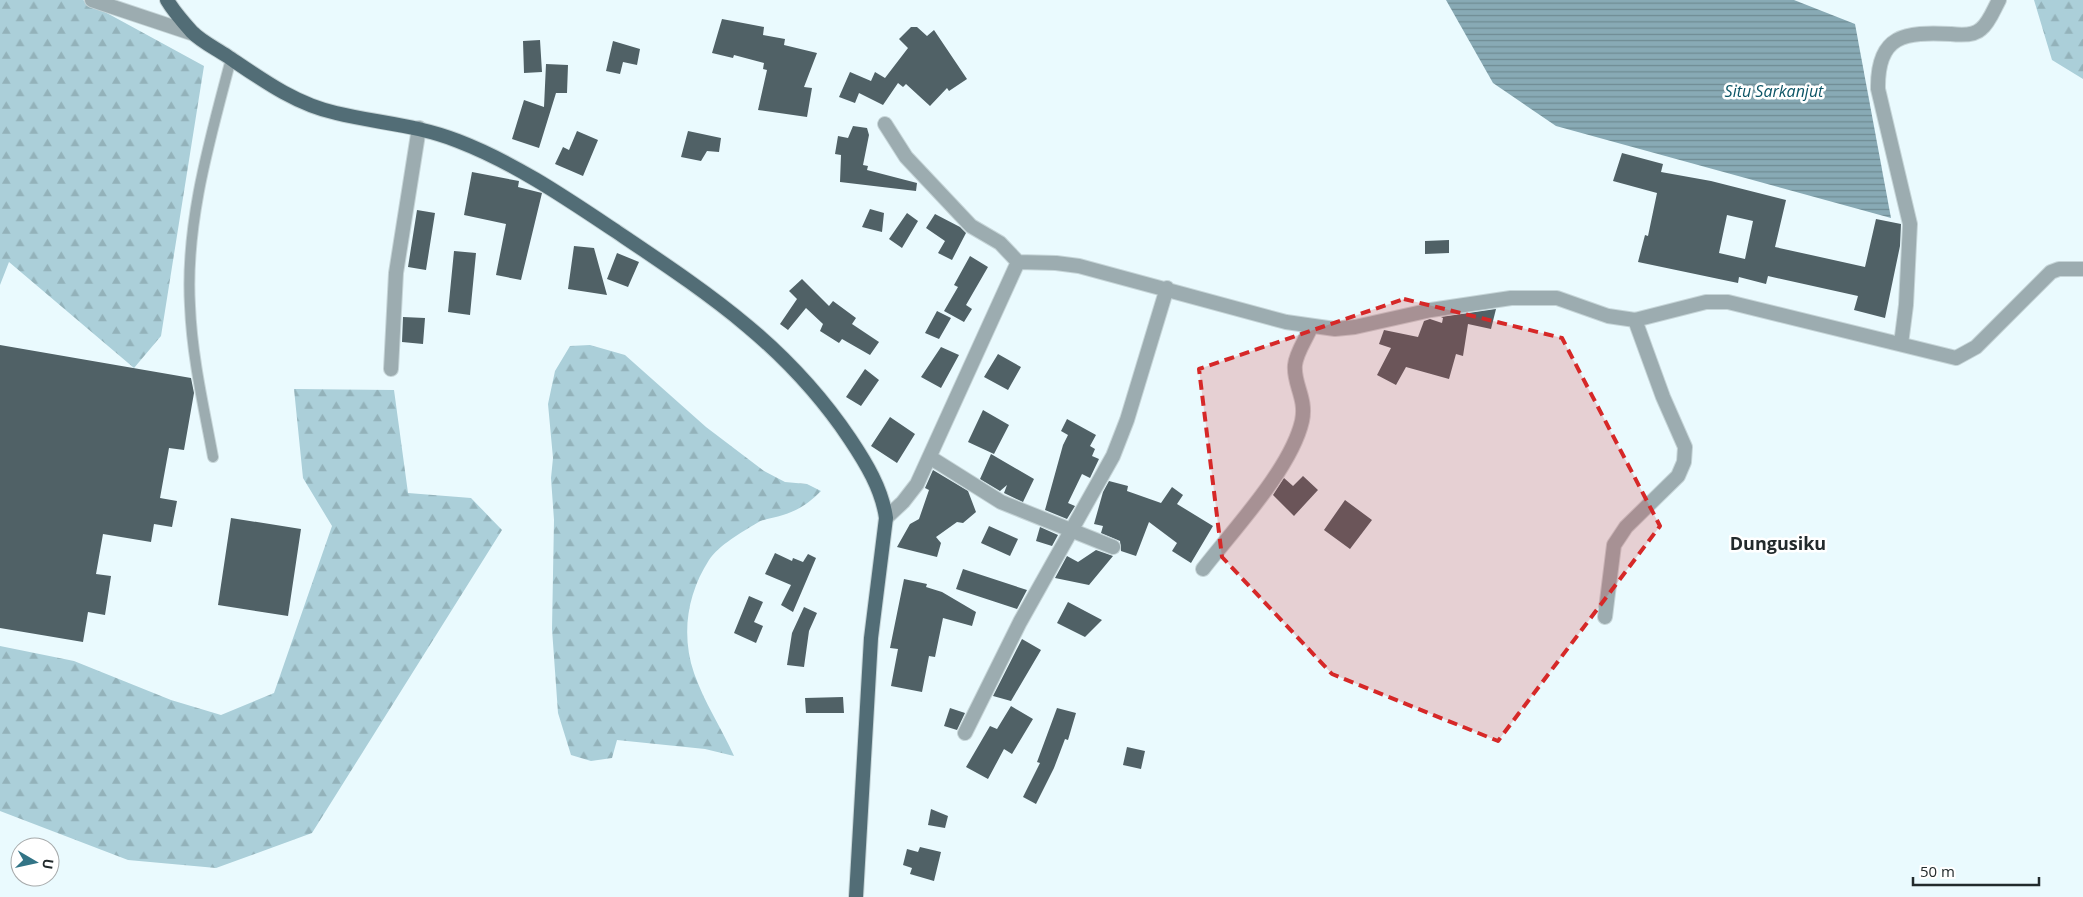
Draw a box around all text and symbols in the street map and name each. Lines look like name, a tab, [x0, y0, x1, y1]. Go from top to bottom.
water label: Situ Sarkanjut	[1725, 80, 1824, 102]
district label: Dungusiku	[1730, 531, 1826, 555]
north arrow	[10, 837, 60, 887]
scale bar	[1913, 854, 2039, 886]
text: U	[38, 857, 59, 871]
text: 50 m	[1920, 861, 1955, 881]

